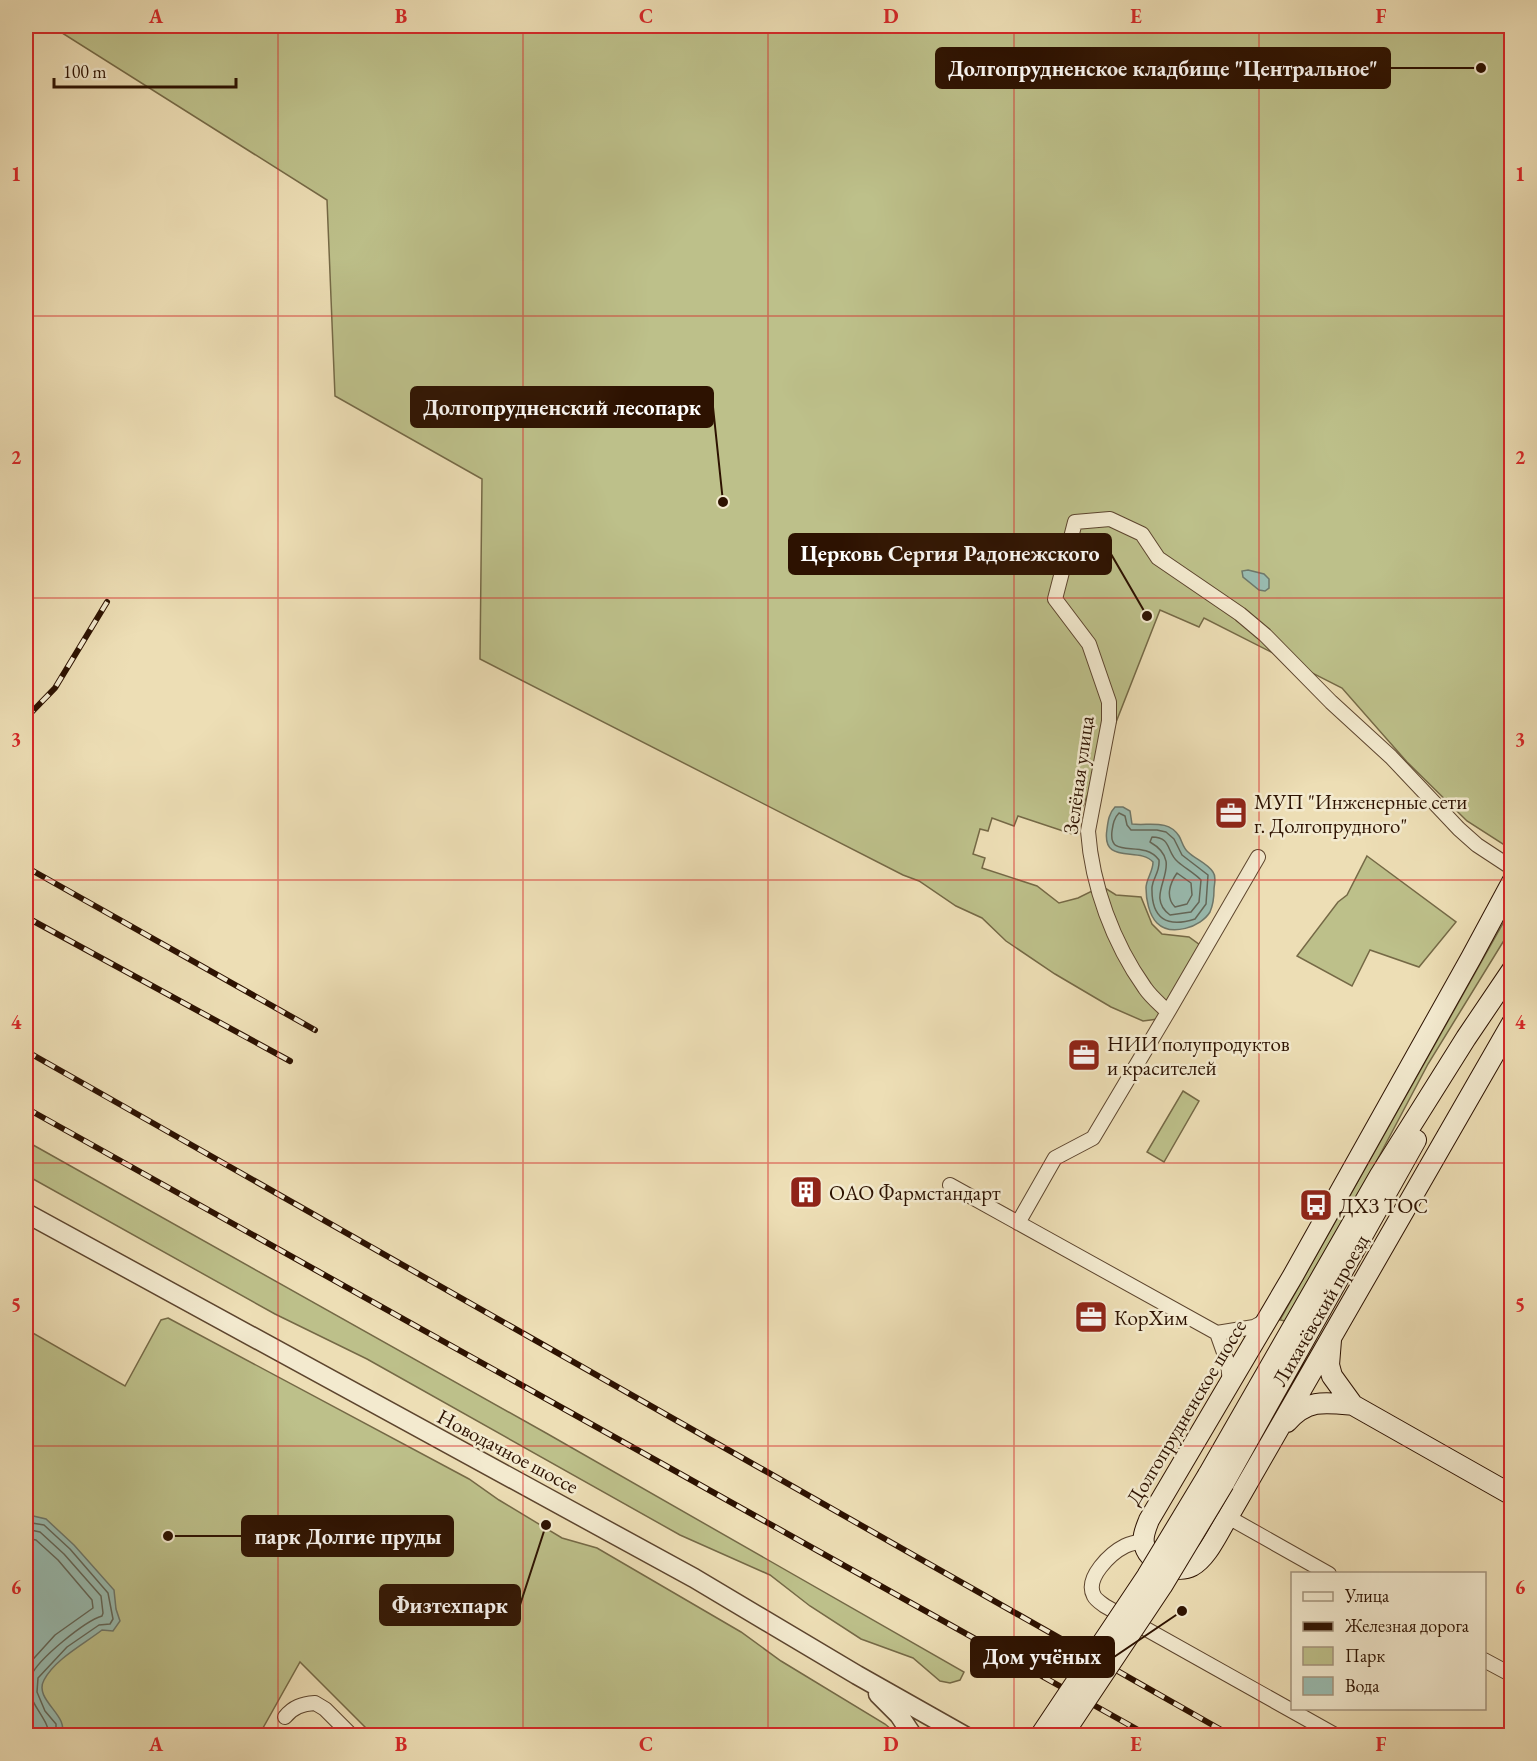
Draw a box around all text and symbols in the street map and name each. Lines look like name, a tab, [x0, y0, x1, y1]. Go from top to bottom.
text: A	[148, 3, 164, 29]
text: B	[395, 3, 407, 29]
text: C	[639, 3, 653, 29]
text: D	[883, 3, 899, 29]
text: E	[1130, 3, 1142, 29]
text: F	[1376, 3, 1387, 29]
callout: Долгопрудненское кладбище "Центральное"	[936, 48, 1390, 88]
scale bar	[54, 51, 236, 89]
text: Долгопрудненское кладбище "Центральное"	[948, 54, 1378, 83]
text: 100 m	[63, 60, 107, 83]
text: 1	[11, 161, 21, 187]
text: 1	[1515, 161, 1525, 187]
callout: Долгопрудненский лесопарк	[411, 387, 713, 427]
text: Долгопрудненский лесопарк	[423, 393, 702, 422]
text: 2	[11, 444, 22, 470]
text: 2	[1515, 444, 1526, 470]
callout: Церковь Сергия Радонежского	[789, 534, 1111, 574]
text: Церковь Сергия Радонежского	[801, 539, 1099, 568]
street label: Зелёная улица	[1056, 714, 1100, 836]
text: 3	[11, 726, 21, 752]
text: 3	[1515, 726, 1525, 752]
place label: МУП "Инженерные сети г. Долгопрудного"	[1254, 788, 1467, 839]
office icon: МУП "Инженерные сети г. Долгопрудного"	[1213, 795, 1249, 831]
text: 4	[11, 1009, 22, 1035]
text: 4	[1515, 1009, 1526, 1035]
place label: НИИ полупродуктов и красителей	[1107, 1030, 1290, 1081]
office icon: НИИ полупродуктов и красителей	[1066, 1037, 1102, 1073]
building icon: ОАО Фармстандарт	[788, 1174, 824, 1210]
place label: ОАО Фармстандарт	[829, 1179, 1001, 1206]
bus stop icon: ДХЗ ТОС	[1298, 1187, 1334, 1223]
place label: ДХЗ ТОС	[1339, 1192, 1428, 1219]
street label: Лихачёвский проезд	[1266, 1229, 1375, 1391]
text: 5	[11, 1291, 21, 1317]
text: 5	[1515, 1291, 1525, 1317]
office icon: КорХим	[1073, 1299, 1109, 1335]
place label: КорХим	[1114, 1304, 1188, 1331]
street label: Долгопрудненское шоссе	[1120, 1314, 1252, 1510]
street label: Новодачное шоссе	[433, 1402, 583, 1500]
callout: парк Долгие пруды	[242, 1516, 453, 1556]
text: парк Долгие пруды	[254, 1522, 442, 1551]
legend	[1291, 1572, 1486, 1710]
text: 6	[11, 1574, 22, 1600]
text: 6	[1515, 1574, 1526, 1600]
text: Улица	[1344, 1584, 1390, 1607]
callout: Физтехпарк	[380, 1585, 520, 1625]
text: Физтехпарк	[392, 1591, 509, 1620]
text: Железная дорога	[1344, 1614, 1470, 1637]
callout: Дом учёных	[971, 1637, 1114, 1677]
text: Дом учёных	[983, 1642, 1101, 1671]
text: Парк	[1345, 1644, 1385, 1667]
text: Вода	[1345, 1674, 1380, 1697]
text: A	[148, 1731, 164, 1757]
text: B	[395, 1731, 407, 1757]
text: C	[639, 1731, 653, 1757]
text: D	[883, 1731, 899, 1757]
text: E	[1130, 1731, 1142, 1757]
text: F	[1376, 1731, 1387, 1757]

